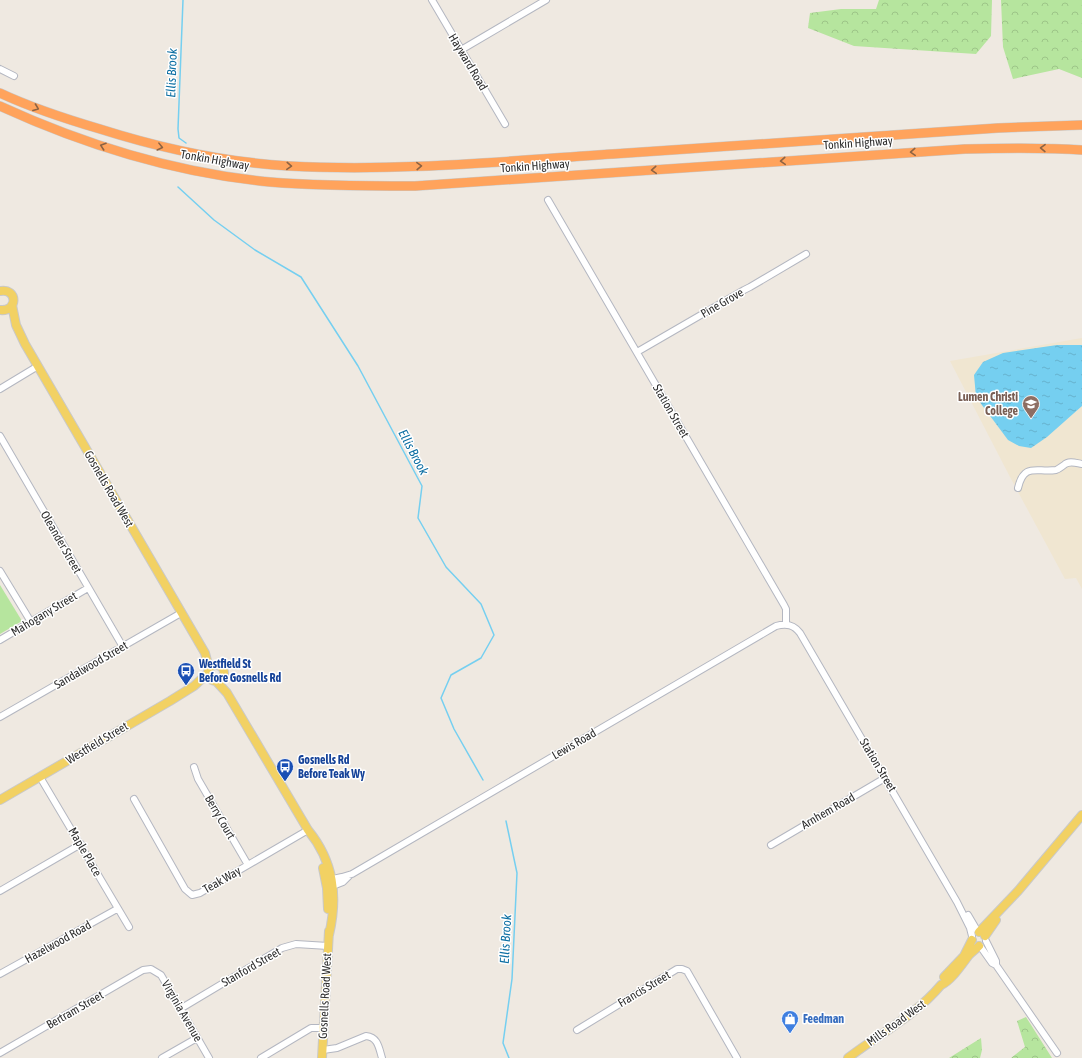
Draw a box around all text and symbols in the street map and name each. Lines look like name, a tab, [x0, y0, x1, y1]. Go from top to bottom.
street label: Hayward Road	[446, 31, 490, 93]
water label: Ellis Brook	[163, 48, 180, 98]
one-way arrow	[33, 103, 40, 111]
street label: Tonkin Highway	[823, 134, 893, 152]
one-way arrow	[157, 142, 163, 150]
one-way arrow	[100, 143, 107, 151]
one-way arrow	[1040, 144, 1046, 152]
street label: Tonkin Highway	[180, 147, 250, 173]
one-way arrow	[910, 147, 916, 156]
one-way arrow	[780, 156, 787, 165]
street label: Tonkin Highway	[500, 157, 570, 175]
one-way arrow	[286, 161, 292, 170]
one-way arrow	[415, 162, 422, 171]
one-way arrow	[651, 166, 657, 174]
street label: Pine Grove	[698, 285, 746, 321]
street label: Station Street	[650, 382, 692, 441]
place label: Lumen Christi College	[958, 390, 1019, 418]
school or university icon: Lumen Christi College	[1021, 394, 1041, 419]
water label: Ellis Brook	[395, 427, 432, 478]
street label: Gosnells Road West	[81, 448, 137, 530]
street label: Oleander Street	[38, 508, 85, 576]
street label: Mahogany Street	[9, 589, 80, 639]
street label: Sandalwood Street	[52, 638, 131, 692]
place label: Westfield St Before Gosnells Rd	[198, 657, 281, 685]
bus stop icon: Westfield St Before Gosnells Rd	[176, 661, 196, 686]
street label: Westfield Street	[64, 719, 131, 767]
street label: Lewis Road	[549, 726, 599, 762]
street label: Station Street	[857, 736, 900, 795]
place label: Gosnells Rd Before Teak Wy	[298, 753, 365, 781]
bus stop icon: Gosnells Rd Before Teak Wy	[275, 757, 295, 782]
street label: Arnhem Road	[799, 790, 857, 832]
street label: Berry Court	[202, 792, 238, 842]
street label: Maple Place	[65, 825, 105, 879]
street label: Teak Way	[201, 864, 243, 896]
water label: Ellis Brook	[497, 914, 514, 964]
street label: Hazelwood Road	[22, 918, 94, 966]
street label: Stanford Street	[219, 944, 284, 990]
street label: Gosnells Road West	[316, 952, 334, 1039]
street label: Francis Street	[615, 968, 673, 1010]
street label: Virginia Avenue	[159, 978, 205, 1044]
street label: Bertram Street	[44, 988, 106, 1032]
street label: Mills Road West	[864, 997, 928, 1049]
shop icon: Feedman	[780, 1009, 800, 1034]
place label: Feedman	[803, 1012, 844, 1026]

